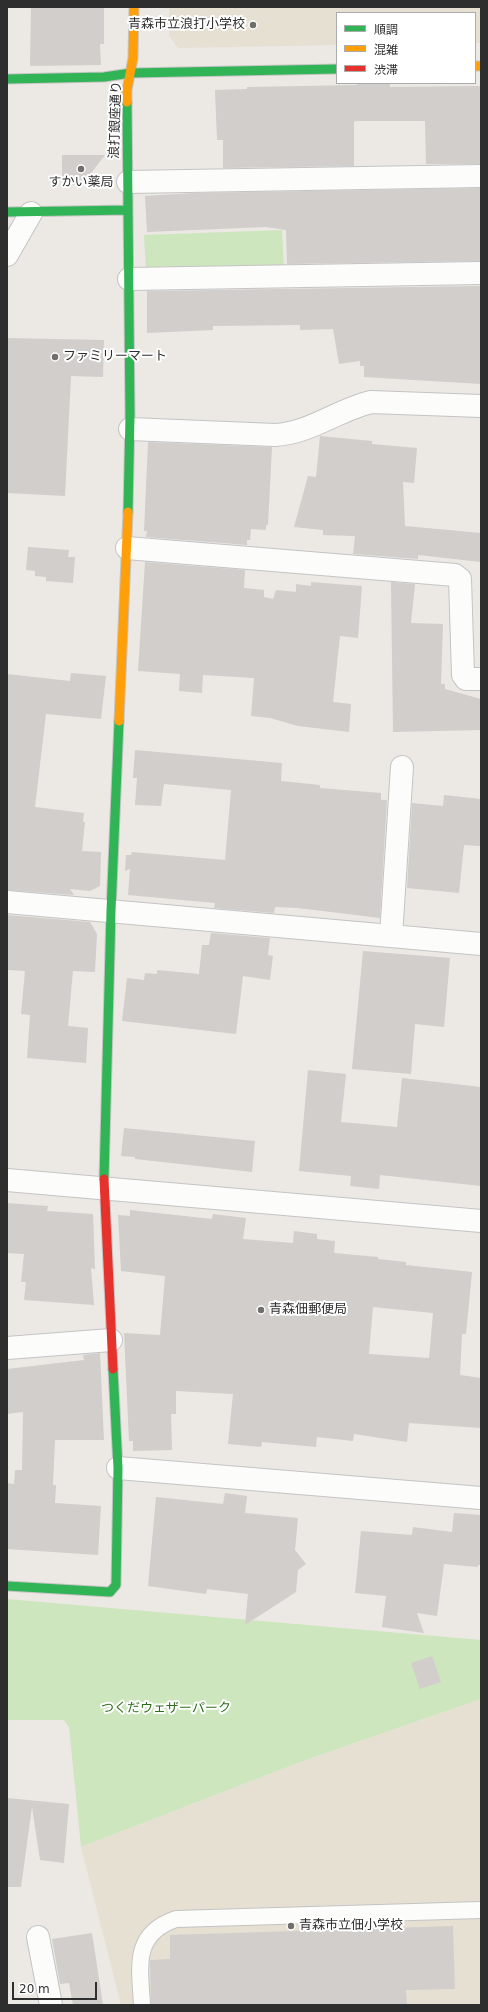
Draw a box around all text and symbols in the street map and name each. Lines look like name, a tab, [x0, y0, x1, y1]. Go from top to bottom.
legend	[336, 12, 476, 84]
place label: 青森市立浪打小学校	[128, 17, 245, 33]
marker: 青森市立浪打小学校	[248, 20, 258, 30]
text: 順調	[374, 23, 398, 37]
text: 混雑	[374, 43, 398, 57]
text: 渋滞	[374, 63, 398, 77]
street label: 浪打銀座通り	[107, 81, 125, 159]
marker: すかい薬局	[76, 164, 86, 174]
place label: すかい薬局	[49, 175, 113, 191]
place label: ファミリーマート	[63, 349, 167, 365]
marker: ファミリーマート	[50, 352, 60, 362]
place label: 青森佃郵便局	[269, 1302, 347, 1318]
marker: 青森佃郵便局	[256, 1305, 266, 1315]
park label: つくだウェザーパーク	[101, 1701, 231, 1717]
place label: 青森市立佃小学校	[299, 1918, 403, 1934]
marker: 青森市立佃小学校	[286, 1921, 296, 1931]
scale bar	[14, 1974, 99, 2000]
text: 20 m	[19, 1982, 50, 1996]

